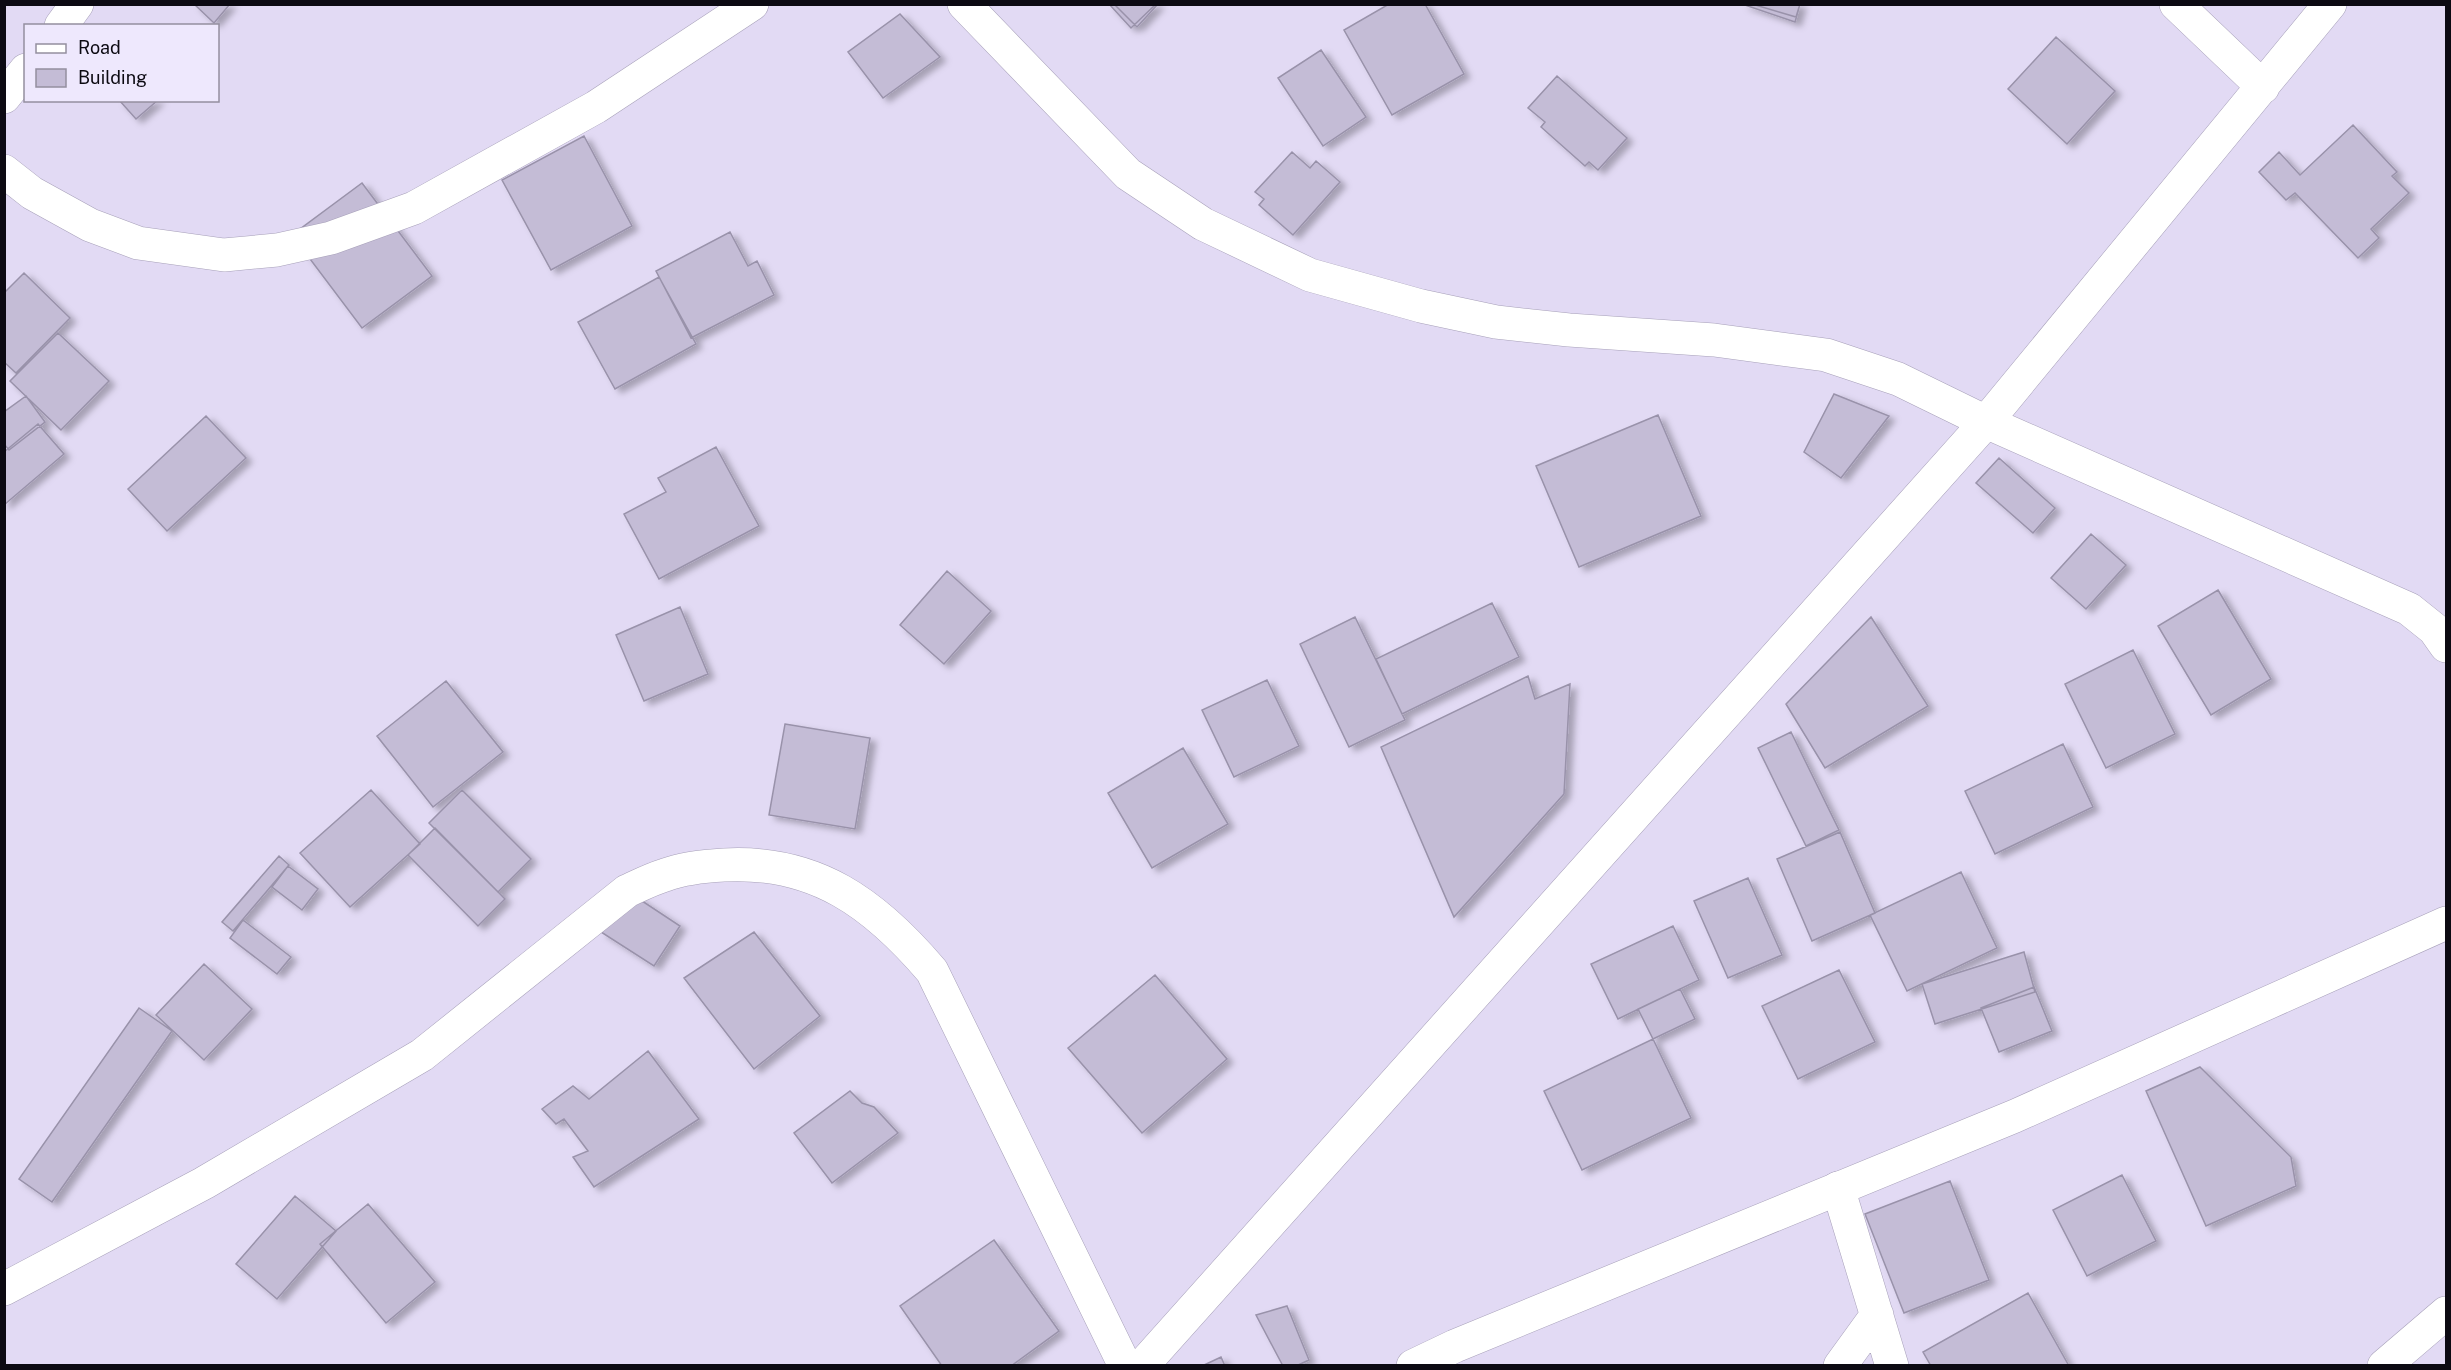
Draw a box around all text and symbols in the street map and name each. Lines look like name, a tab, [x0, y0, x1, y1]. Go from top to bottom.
legend	[24, 24, 219, 102]
text: Road	[78, 37, 121, 58]
text: Building	[78, 67, 147, 88]

